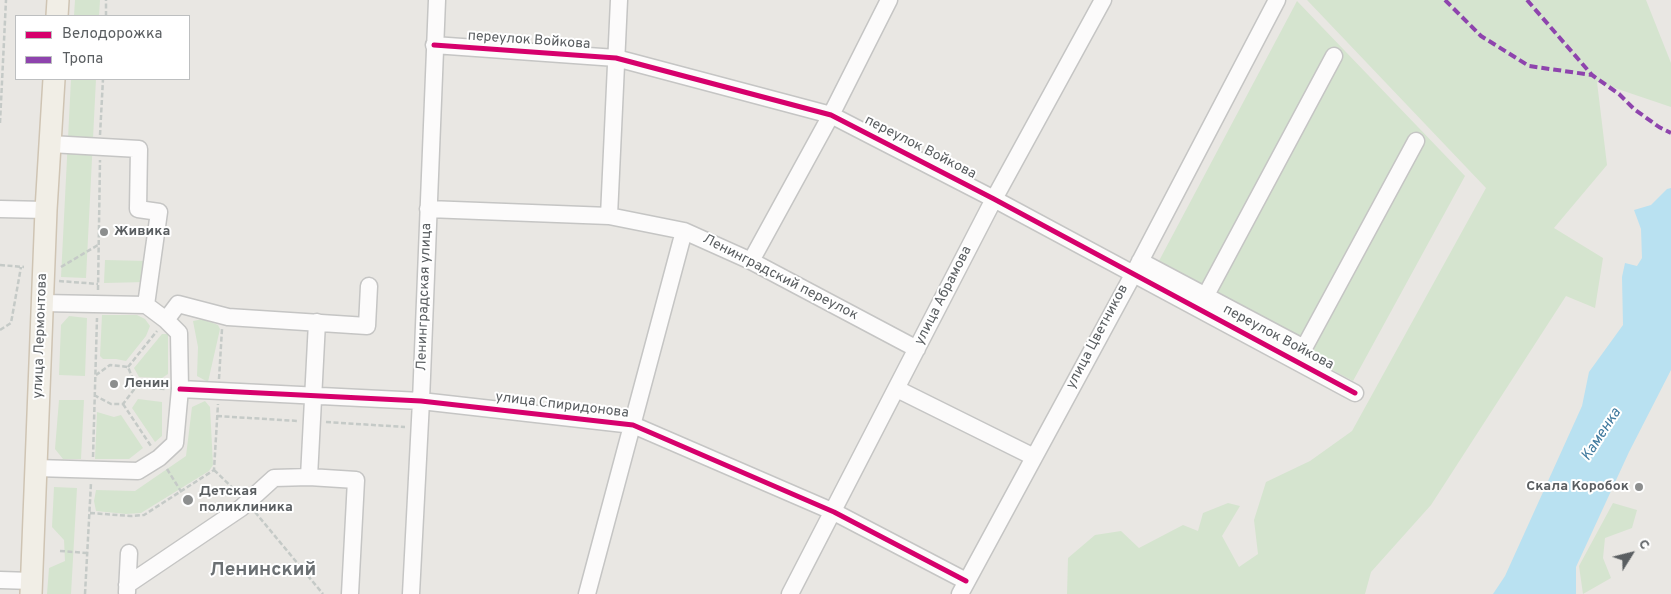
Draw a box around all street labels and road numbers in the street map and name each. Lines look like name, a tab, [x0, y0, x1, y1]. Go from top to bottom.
street label: переулок Войкова	[467, 28, 591, 54]
street label: переулок Войкова	[861, 113, 979, 183]
street label: Ленинградская улица	[414, 223, 436, 371]
street label: Ленинградский переулок	[699, 231, 861, 325]
street label: улица Абрамова	[912, 244, 976, 348]
street label: улица Лермонтова	[30, 273, 52, 399]
street label: улица Цветников	[1063, 282, 1133, 392]
street label: переулок Войкова	[1220, 302, 1336, 374]
street label: улица Спиридонова	[494, 389, 630, 423]

